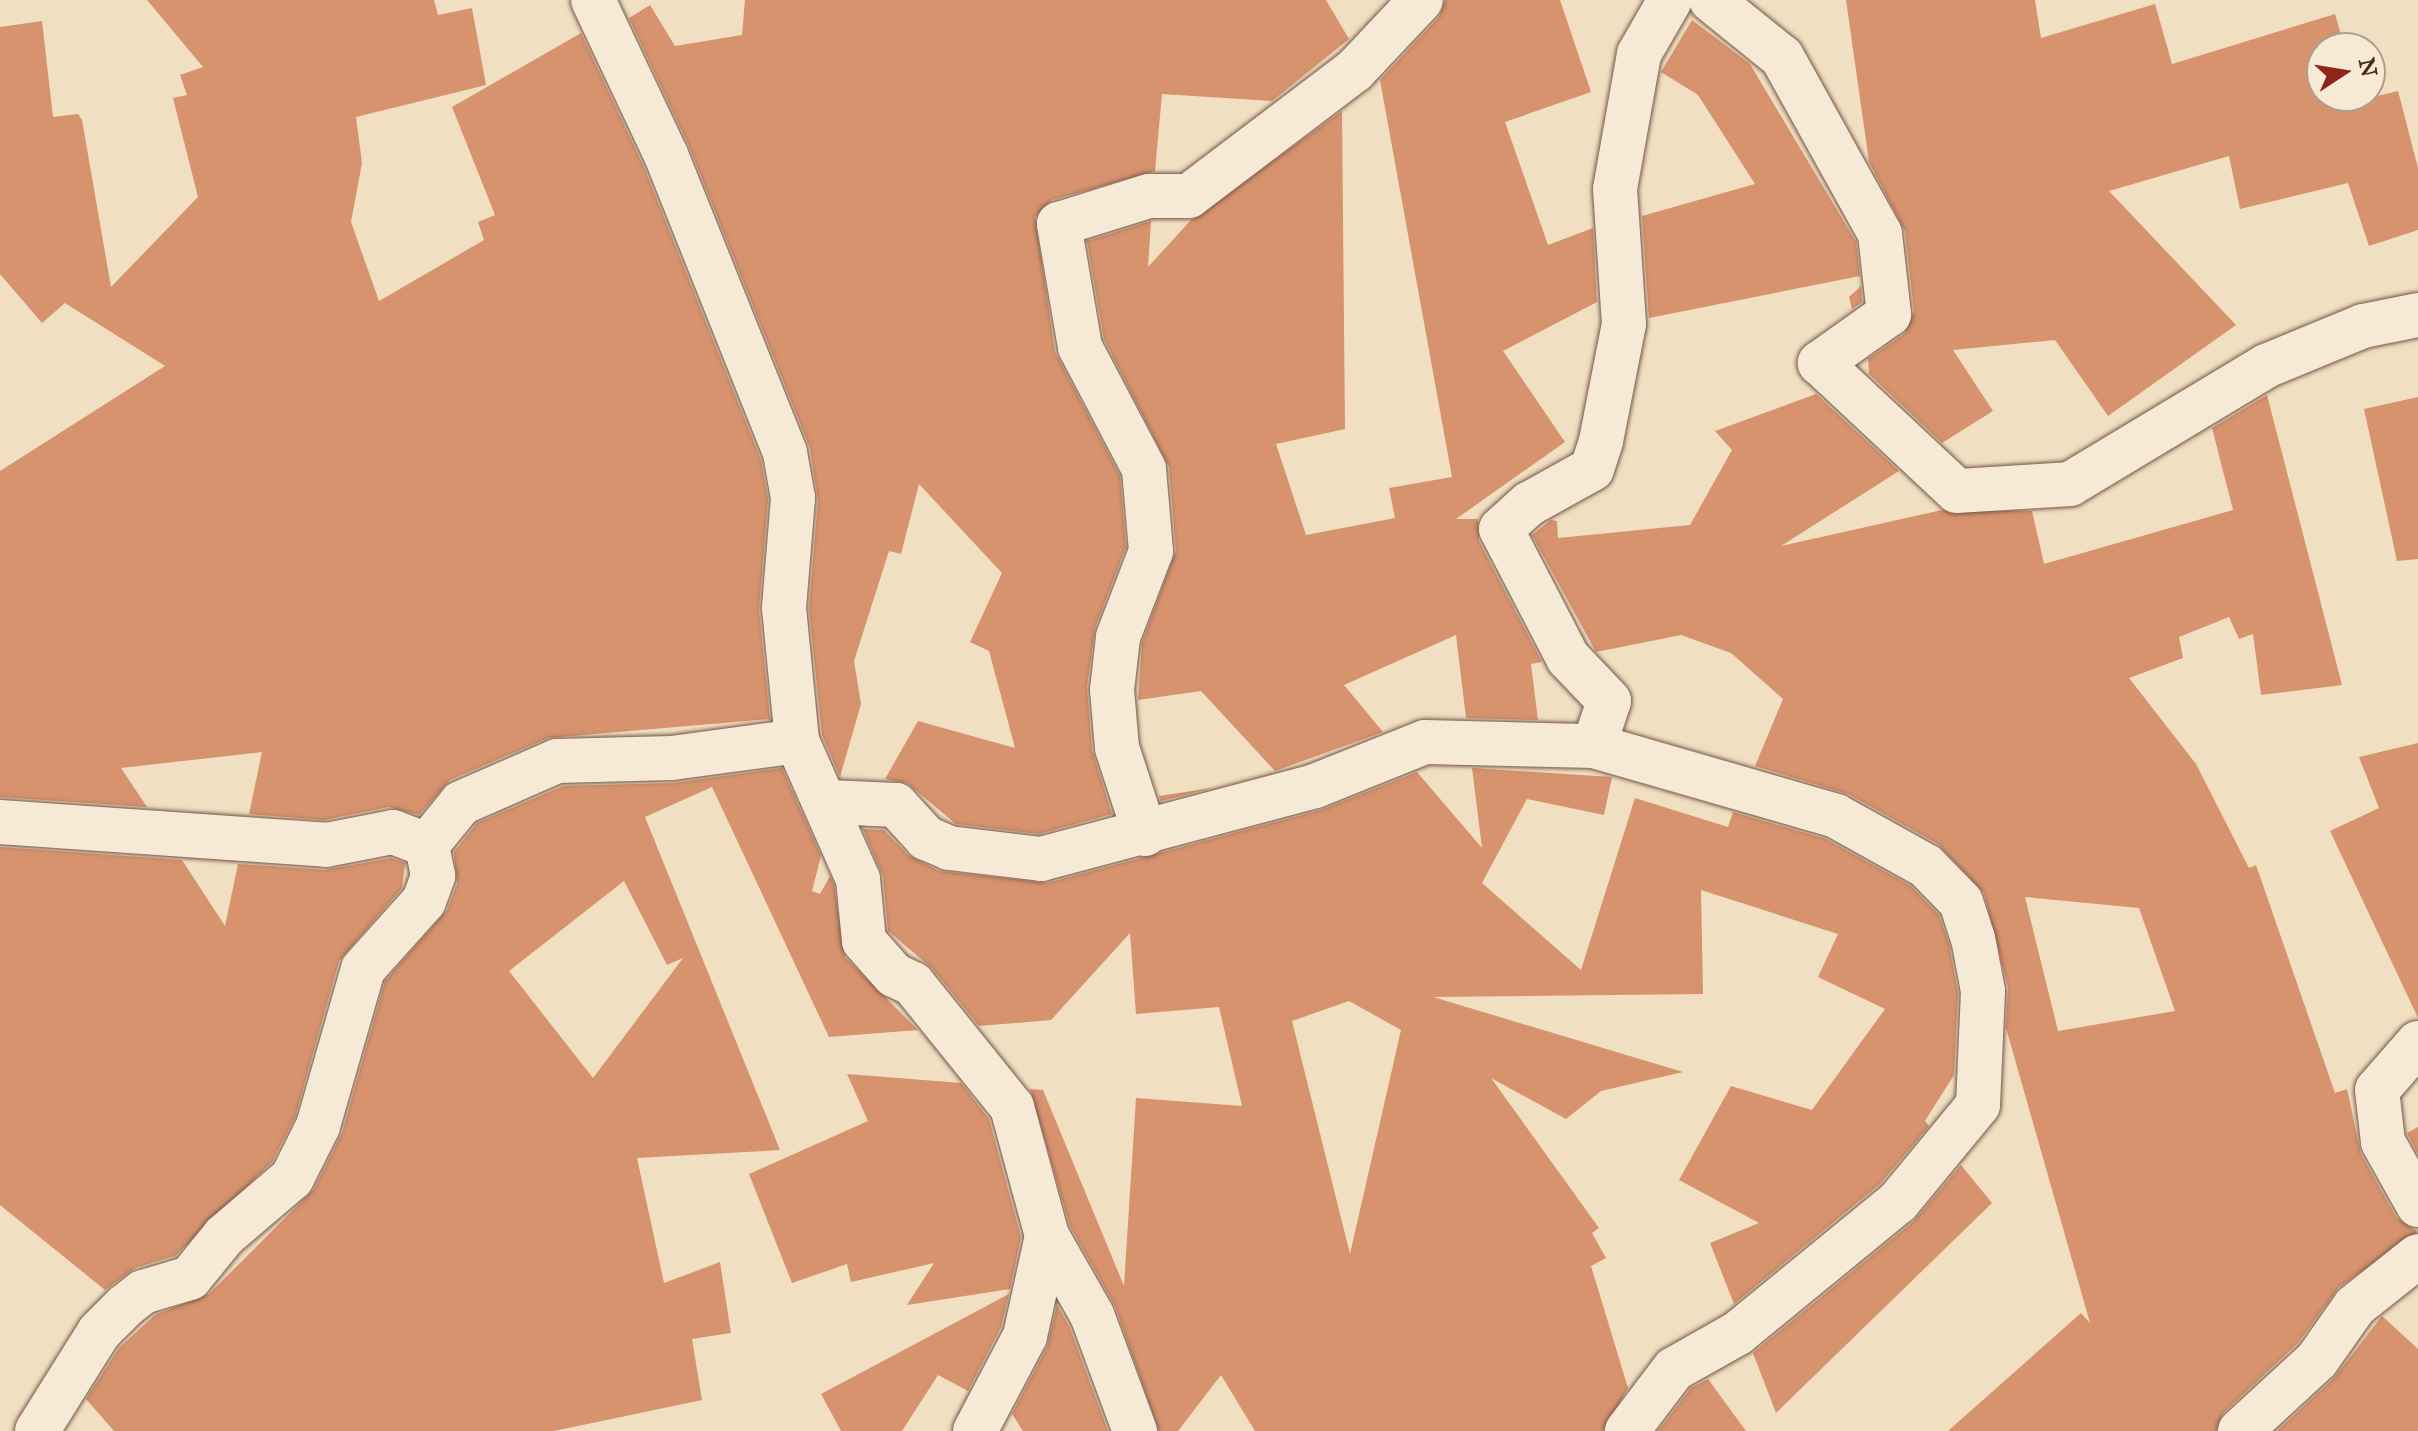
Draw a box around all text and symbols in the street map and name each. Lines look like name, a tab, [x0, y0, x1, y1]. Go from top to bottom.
north arrow	[2306, 32, 2386, 112]
text: N	[2353, 55, 2383, 79]

